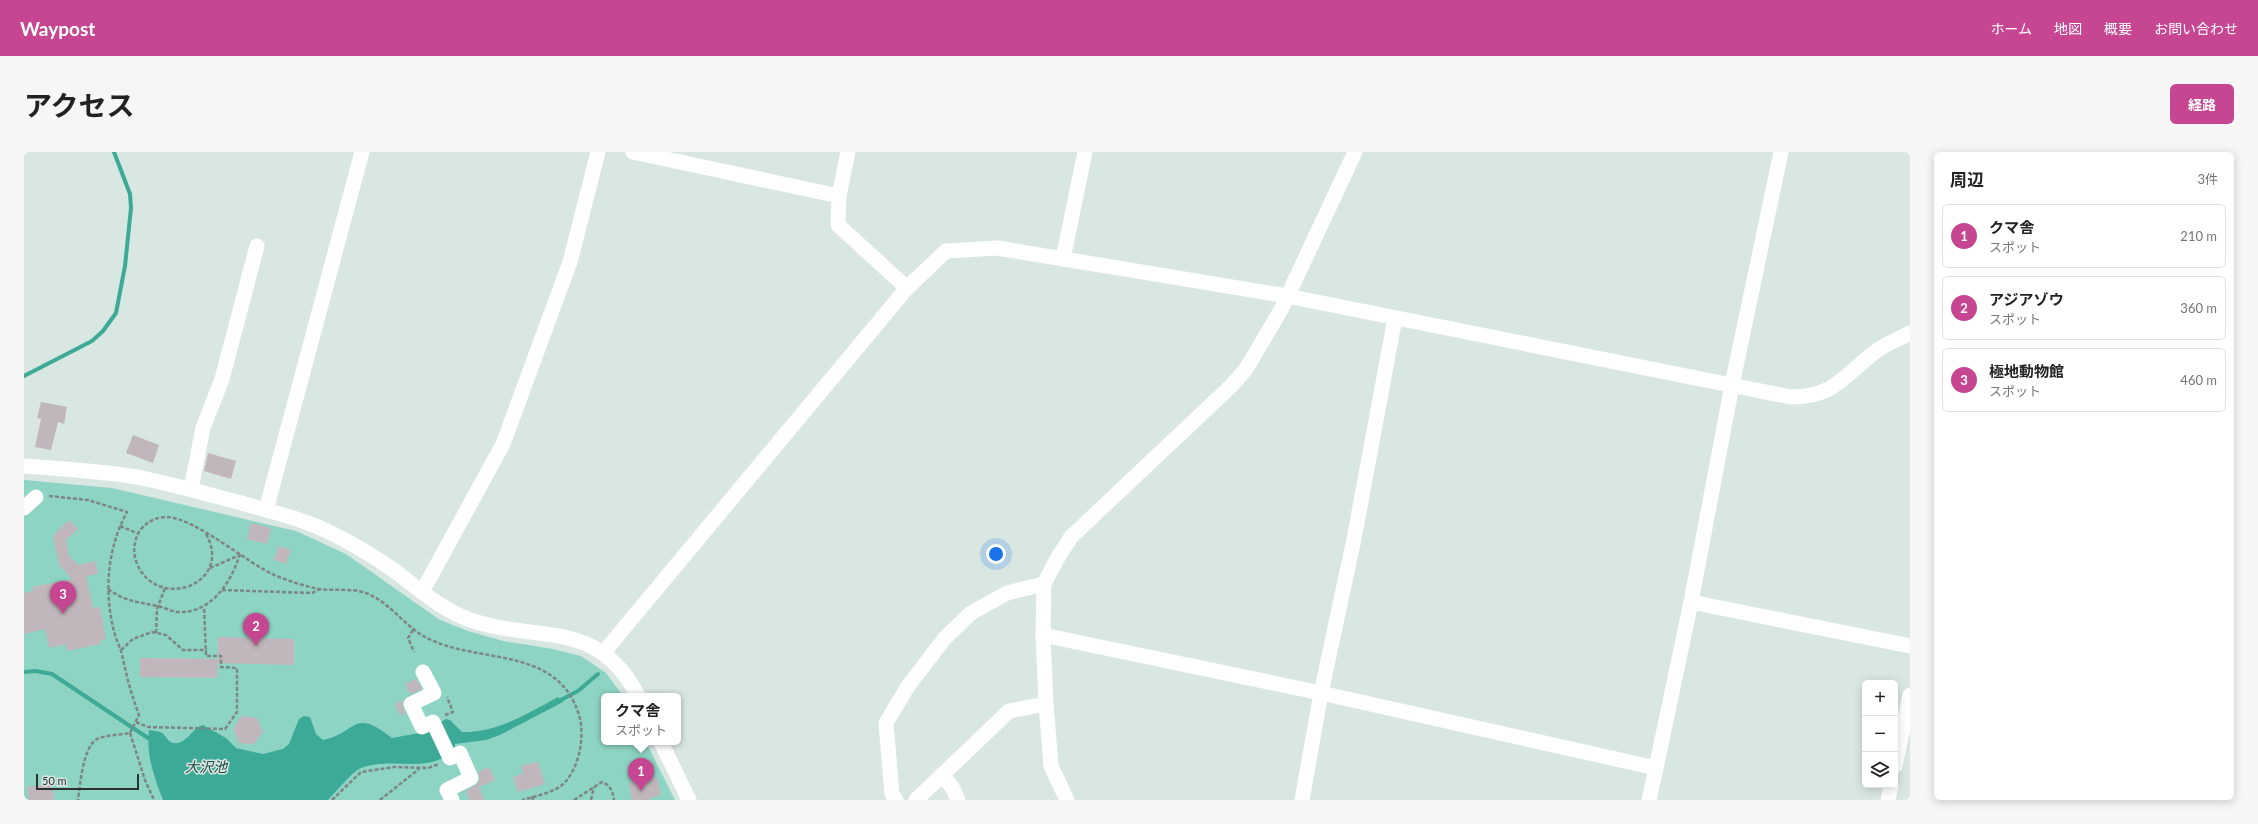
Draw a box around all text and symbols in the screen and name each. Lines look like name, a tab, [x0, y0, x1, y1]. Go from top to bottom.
text: Waypost	[20, 17, 95, 40]
text: ホーム	[1990, 20, 2032, 37]
text: 地図	[2054, 20, 2082, 37]
text: 概要	[2104, 20, 2132, 37]
text: お問い合わせ	[2154, 20, 2238, 37]
button: 経路	[2170, 84, 2234, 124]
text: アクセス	[24, 88, 135, 122]
text: 周辺	[1950, 169, 1984, 190]
text: 3件	[2197, 171, 2218, 187]
text: クマ舎	[1989, 218, 2034, 236]
text: 1	[1960, 228, 1968, 244]
text: 210 m	[2180, 228, 2217, 244]
text: スポット	[1989, 239, 2041, 255]
text: アジアゾウ	[1989, 290, 2063, 308]
text: 2	[1960, 300, 1968, 316]
text: 360 m	[2180, 300, 2217, 316]
text: スポット	[1989, 311, 2041, 327]
text: 極地動物館	[1989, 362, 2064, 380]
text: 3	[1960, 372, 1968, 388]
text: 460 m	[2180, 372, 2217, 388]
text: スポット	[1989, 383, 2041, 399]
your location	[986, 544, 1006, 564]
pin: 3	[50, 581, 76, 614]
pin: 2	[243, 613, 269, 646]
map controls	[1862, 680, 1898, 788]
button: +	[1862, 680, 1898, 716]
popup	[601, 693, 681, 745]
text: クマ舎	[615, 701, 660, 719]
button: −	[1862, 716, 1898, 752]
text: スポット	[615, 722, 667, 738]
button: layers	[1862, 752, 1898, 788]
water label: 大沢池	[185, 758, 229, 775]
pin: 1	[628, 758, 654, 791]
scale bar	[36, 772, 139, 791]
text: 50 m	[42, 774, 67, 787]

